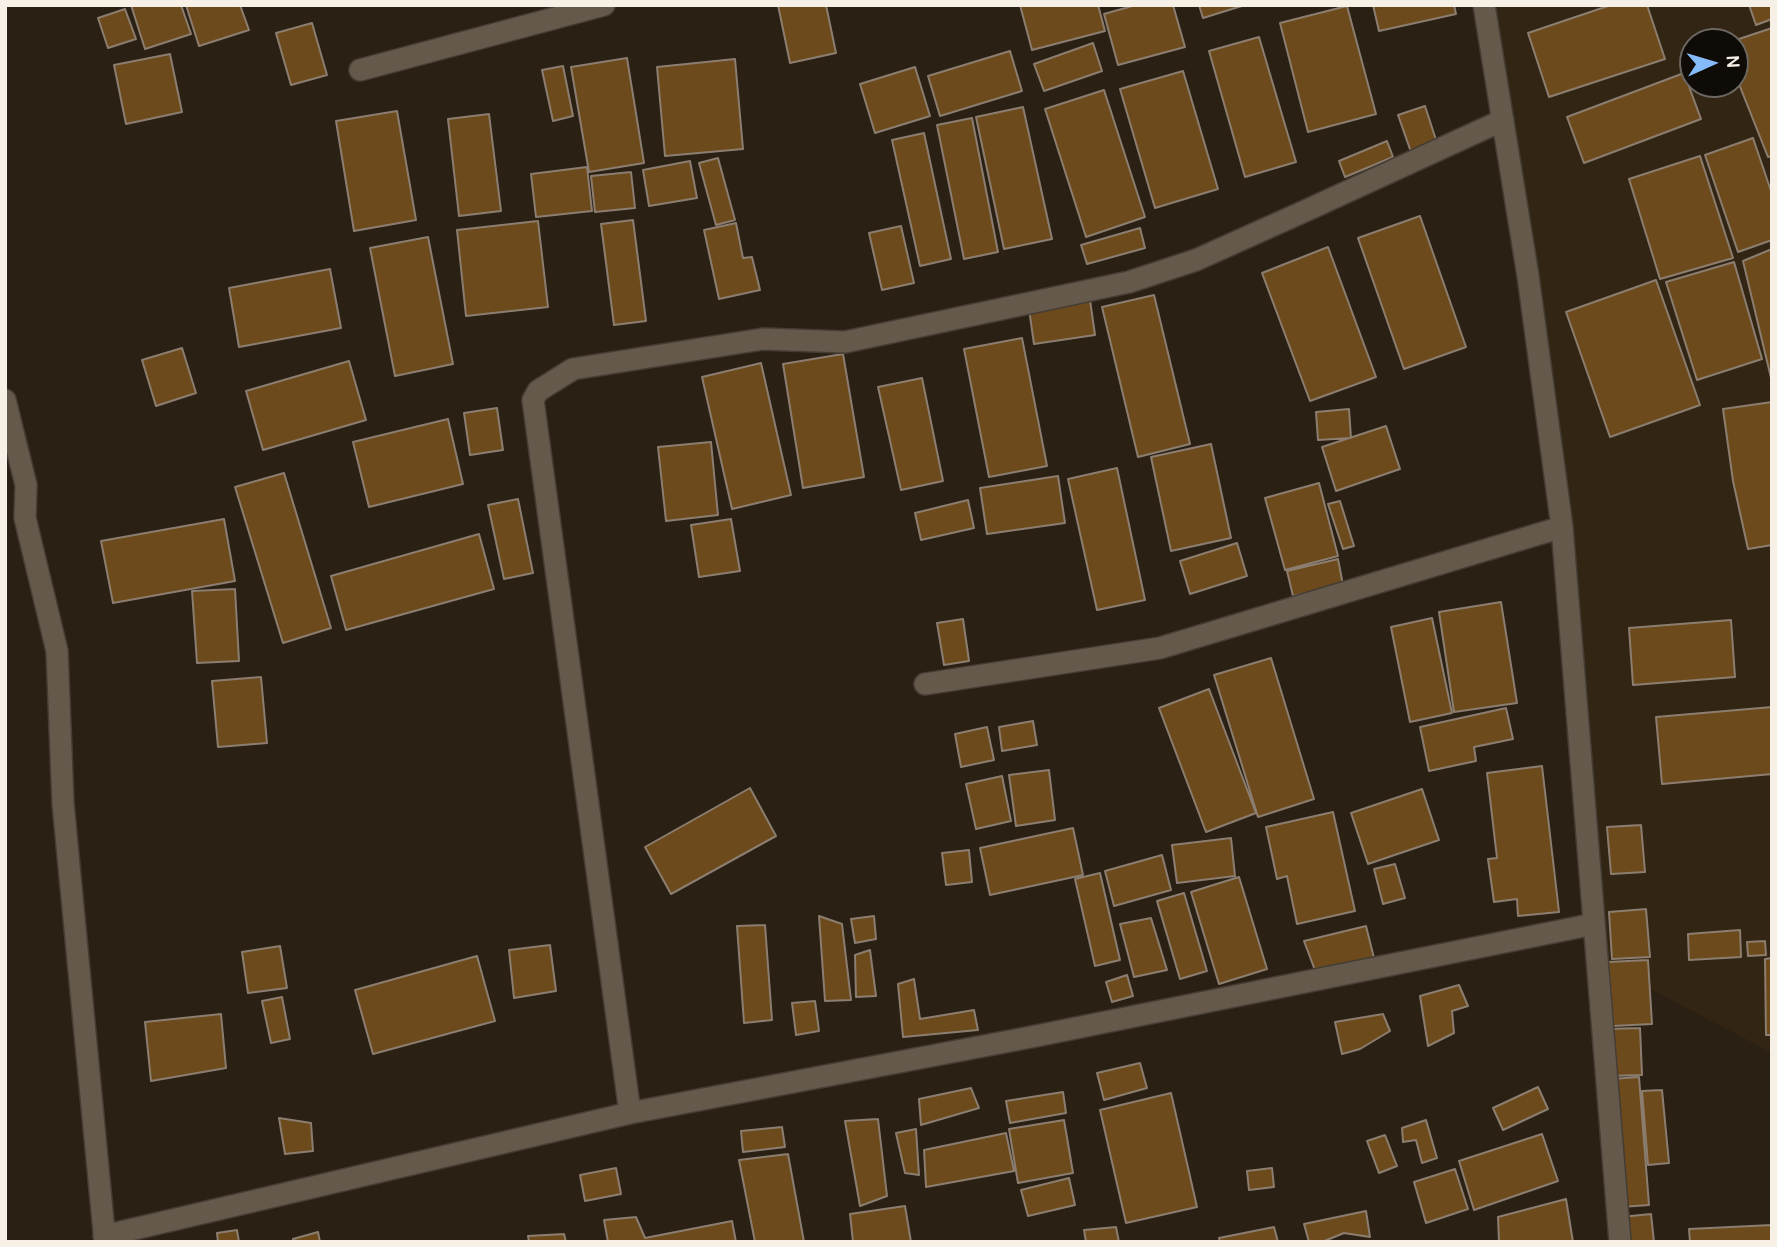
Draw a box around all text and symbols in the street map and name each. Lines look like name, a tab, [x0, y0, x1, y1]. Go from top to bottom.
north arrow	[1679, 28, 1749, 98]
text: N	[1722, 54, 1744, 69]

